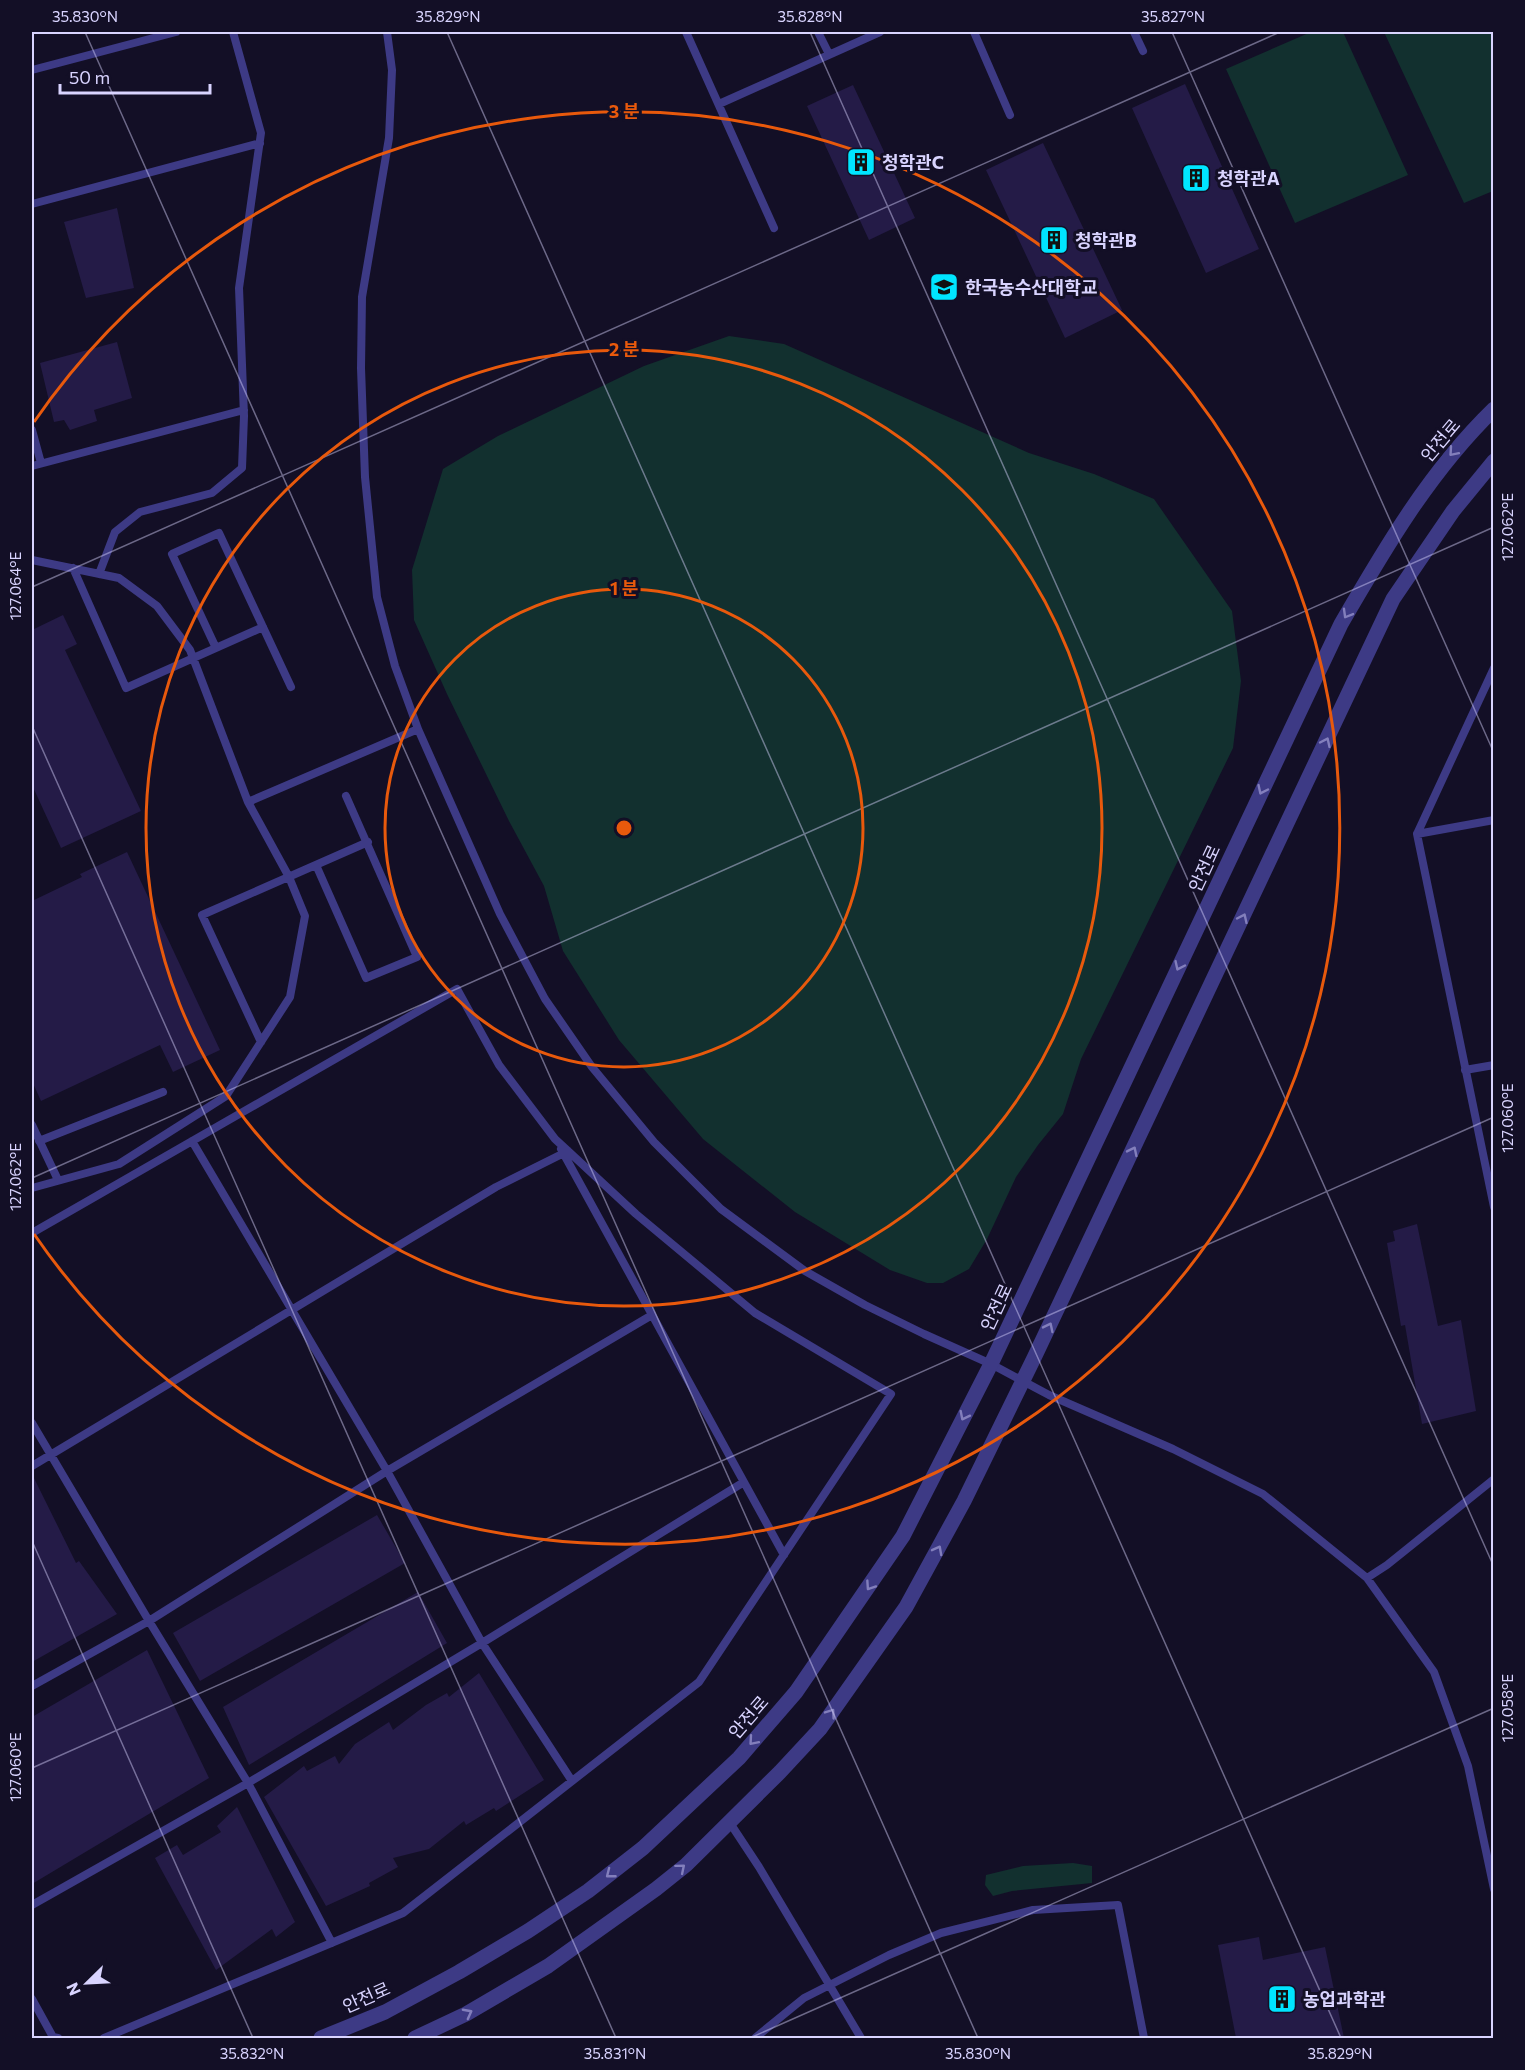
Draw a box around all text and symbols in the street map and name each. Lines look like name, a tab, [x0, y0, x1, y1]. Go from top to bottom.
text: 35.830°N	[52, 7, 118, 25]
text: 35.829°N	[416, 7, 480, 25]
text: 35.828°N	[778, 7, 842, 25]
text: 35.827°N	[1141, 7, 1205, 25]
scale bar	[60, 57, 210, 95]
text: 50 m	[69, 66, 110, 88]
text: 3 분	[609, 100, 640, 122]
building icon: 청학관C	[845, 146, 877, 178]
place label: 청학관C	[882, 151, 944, 173]
building icon: 청학관A	[1180, 162, 1212, 194]
place label: 청학관A	[1217, 167, 1280, 189]
building icon: 청학관B	[1038, 224, 1070, 256]
place label: 청학관B	[1075, 229, 1137, 251]
school or university icon: 한국농수산대학교	[928, 271, 960, 303]
place label: 한국농수산대학교	[965, 276, 1097, 298]
text: 2 분	[609, 338, 640, 360]
street label: 안전로	[1416, 414, 1464, 466]
one-way arrow	[1449, 445, 1460, 455]
text: 127.062°E	[1498, 493, 1516, 561]
text: 127.064°E	[6, 552, 24, 620]
text: 1 분	[610, 577, 639, 599]
one-way arrow	[1342, 608, 1354, 618]
one-way arrow	[1319, 737, 1331, 748]
one-way arrow	[1258, 784, 1270, 795]
centre of rings	[614, 818, 634, 838]
street label: 안전로	[1184, 841, 1224, 895]
one-way arrow	[1236, 914, 1248, 925]
one-way arrow	[1174, 960, 1186, 971]
text: 127.060°E	[1498, 1083, 1516, 1153]
text: 127.062°E	[6, 1143, 24, 1211]
one-way arrow	[1126, 1147, 1138, 1158]
street label: 안전로	[976, 1280, 1016, 1334]
one-way arrow	[1041, 1323, 1053, 1334]
one-way arrow	[960, 1409, 972, 1420]
one-way arrow	[931, 1546, 942, 1557]
one-way arrow	[866, 1579, 877, 1590]
text: 127.058°E	[1498, 1674, 1516, 1742]
street label: 안전로	[723, 1691, 773, 1743]
one-way arrow	[824, 1709, 835, 1720]
text: 127.060°E	[6, 1732, 24, 1802]
one-way arrow	[749, 1735, 760, 1745]
one-way arrow	[674, 1865, 685, 1876]
one-way arrow	[606, 1866, 617, 1877]
north arrow	[57, 1953, 117, 2013]
street label: 안전로	[339, 1977, 393, 2017]
text: N	[62, 1980, 84, 1999]
building icon: 농업과학관	[1266, 1983, 1298, 2015]
place label: 농업과학관	[1303, 1988, 1386, 2010]
one-way arrow	[462, 2009, 472, 2020]
text: 35.832°N	[220, 2044, 284, 2062]
text: 35.831°N	[584, 2044, 646, 2062]
text: 35.830°N	[945, 2044, 1011, 2062]
text: 35.829°N	[1308, 2044, 1372, 2062]

